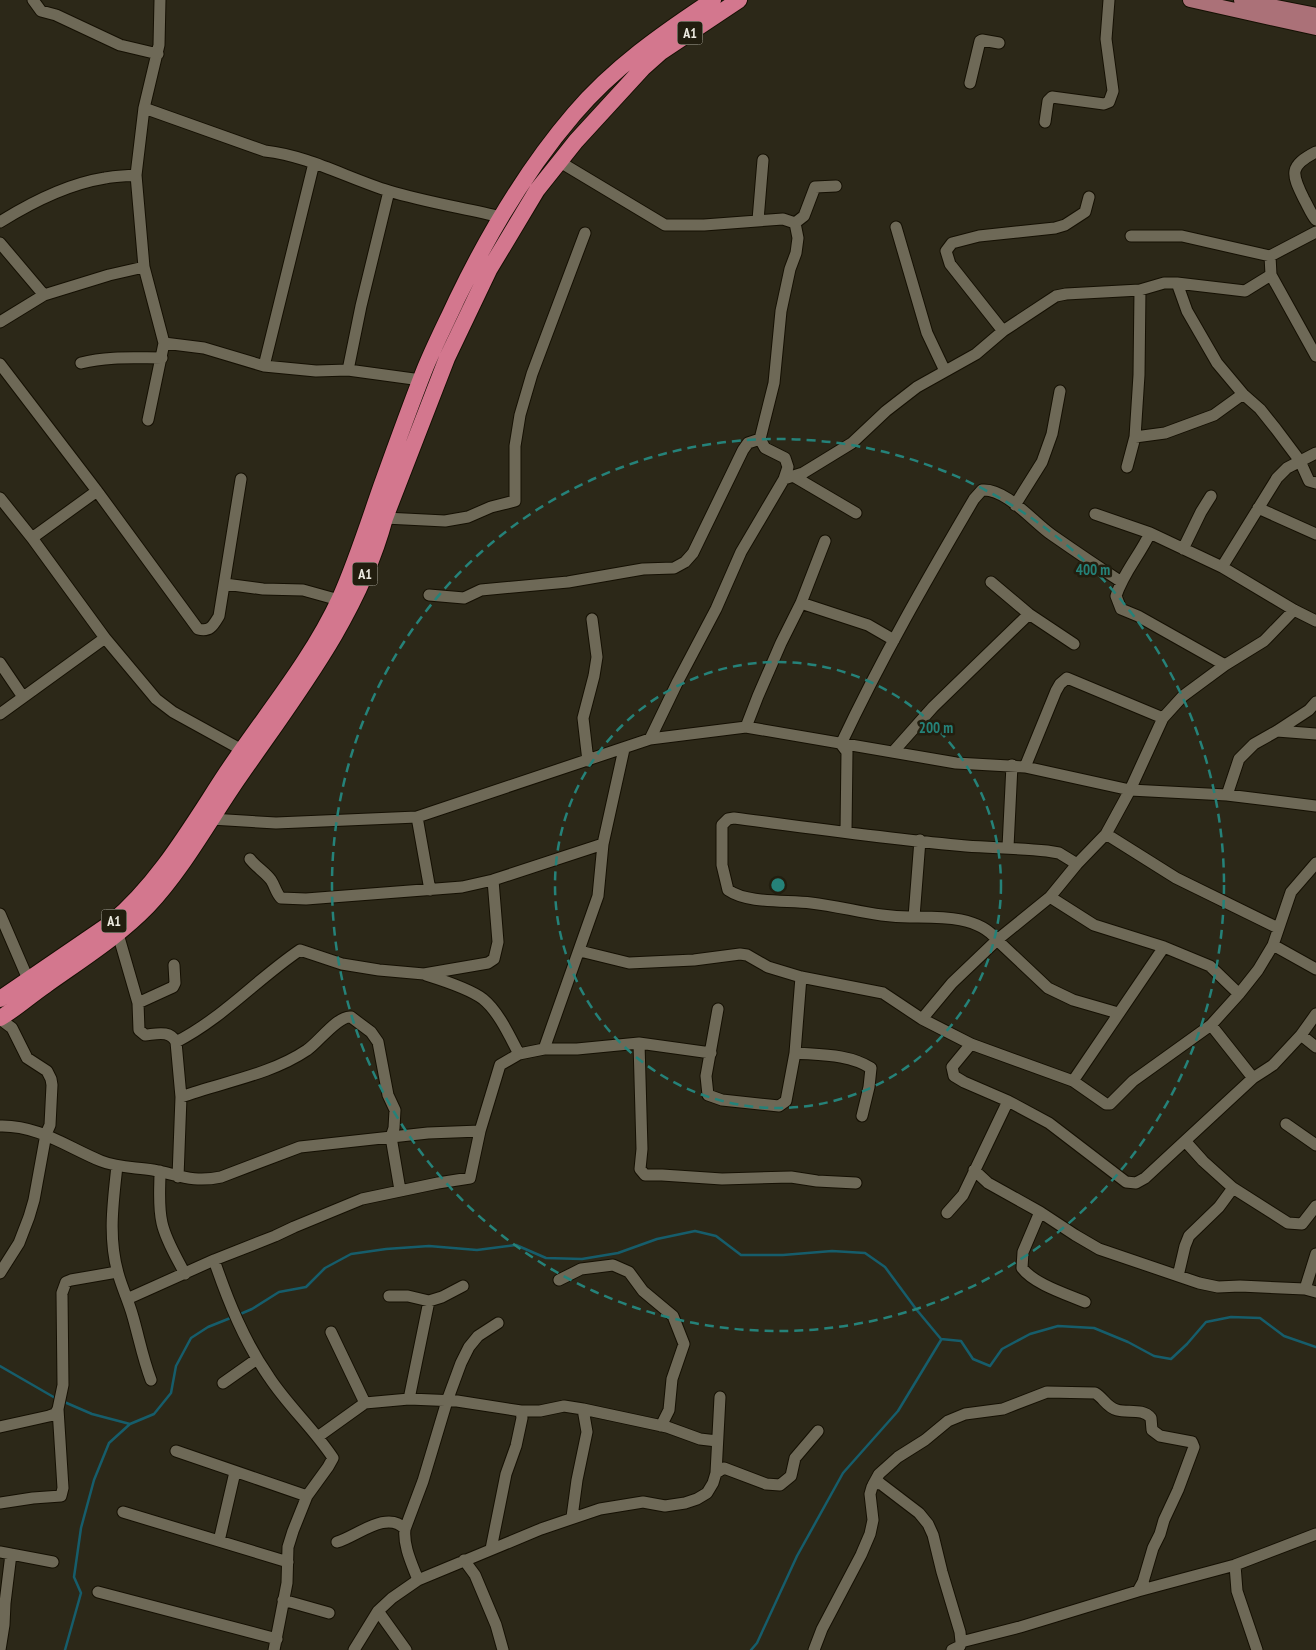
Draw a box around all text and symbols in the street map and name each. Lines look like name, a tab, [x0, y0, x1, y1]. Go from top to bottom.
road number: A1	[678, 22, 702, 44]
text: 400 m	[1076, 560, 1110, 579]
road number: A1	[352, 562, 378, 586]
text: 200 m	[919, 718, 953, 737]
centre of rings	[769, 876, 787, 894]
road number: A1	[102, 909, 126, 932]

